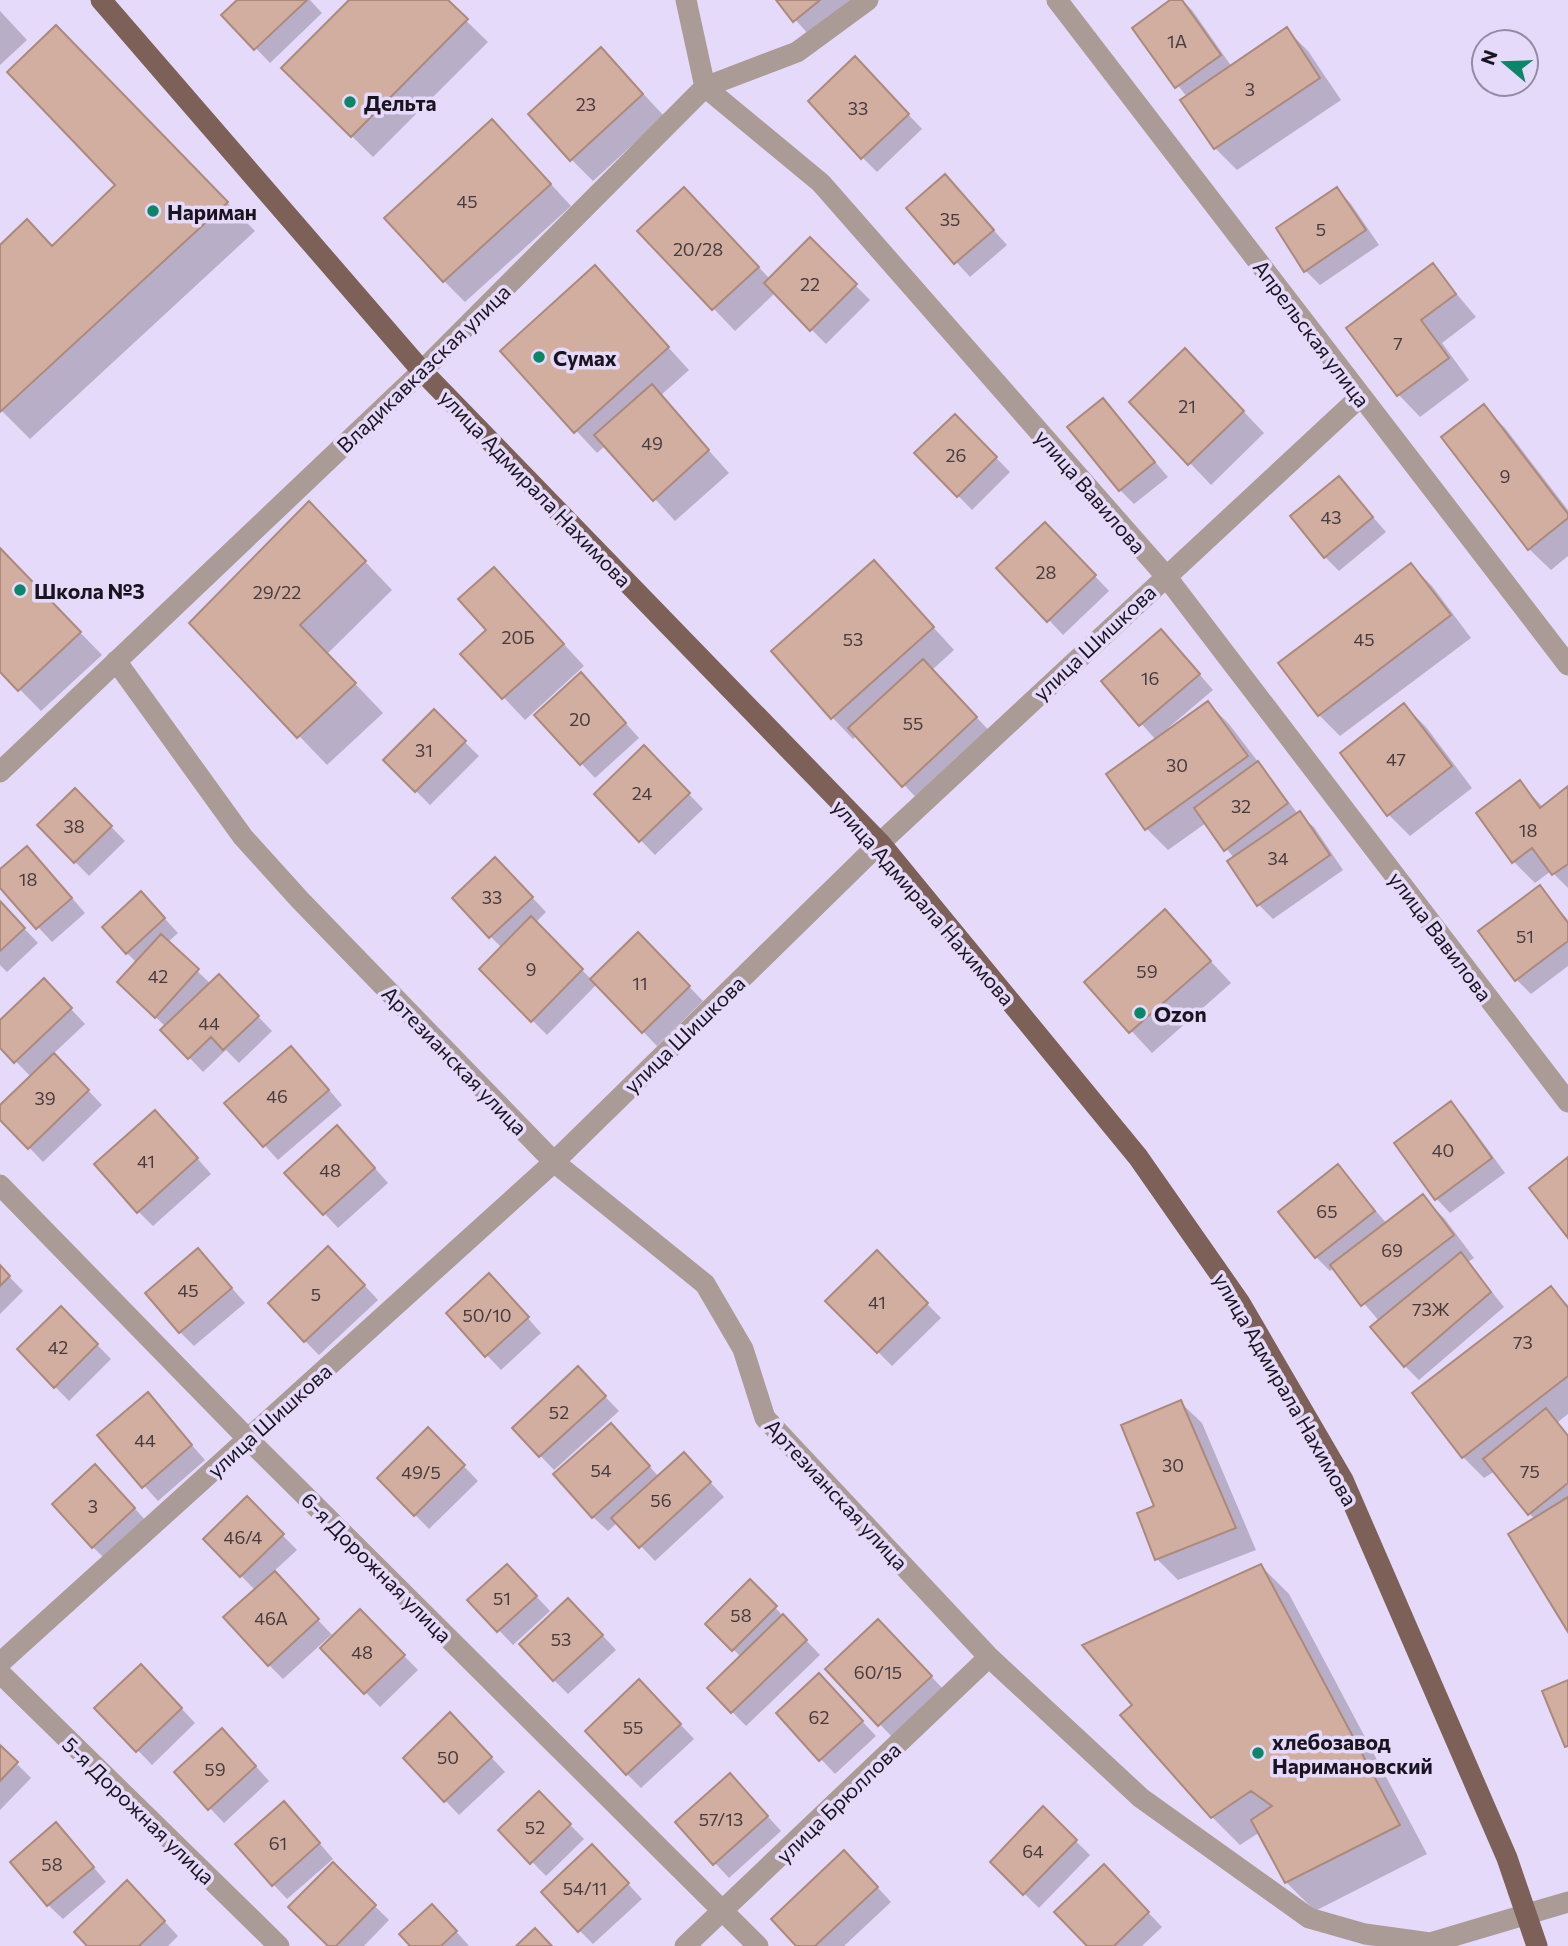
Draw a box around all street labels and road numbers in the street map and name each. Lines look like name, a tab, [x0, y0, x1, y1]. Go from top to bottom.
street label: Апрельская улица	[1249, 255, 1375, 411]
street label: Владикавказская улица	[331, 279, 515, 457]
street label: улица Адмирала Нахимова	[435, 384, 637, 592]
street label: улица Вавилова	[1030, 424, 1152, 558]
street label: улица Шишкова	[1028, 579, 1160, 705]
street label: улица Адмирала Нахимова	[828, 794, 1020, 1010]
street label: улица Вавилова	[1384, 866, 1498, 1006]
street label: улица Шишкова	[618, 970, 750, 1098]
street label: Артезианская улица	[377, 980, 533, 1140]
street label: улица Адмирала Нахимова	[1209, 1268, 1363, 1510]
street label: улица Шишкова	[202, 1358, 336, 1482]
street label: Артезианская улица	[761, 1413, 913, 1575]
street label: 6-я Дорожная улица	[297, 1487, 457, 1647]
street label: 5-я Дорожная улица	[58, 1731, 220, 1889]
street label: улица Брюллова	[771, 1736, 905, 1868]

